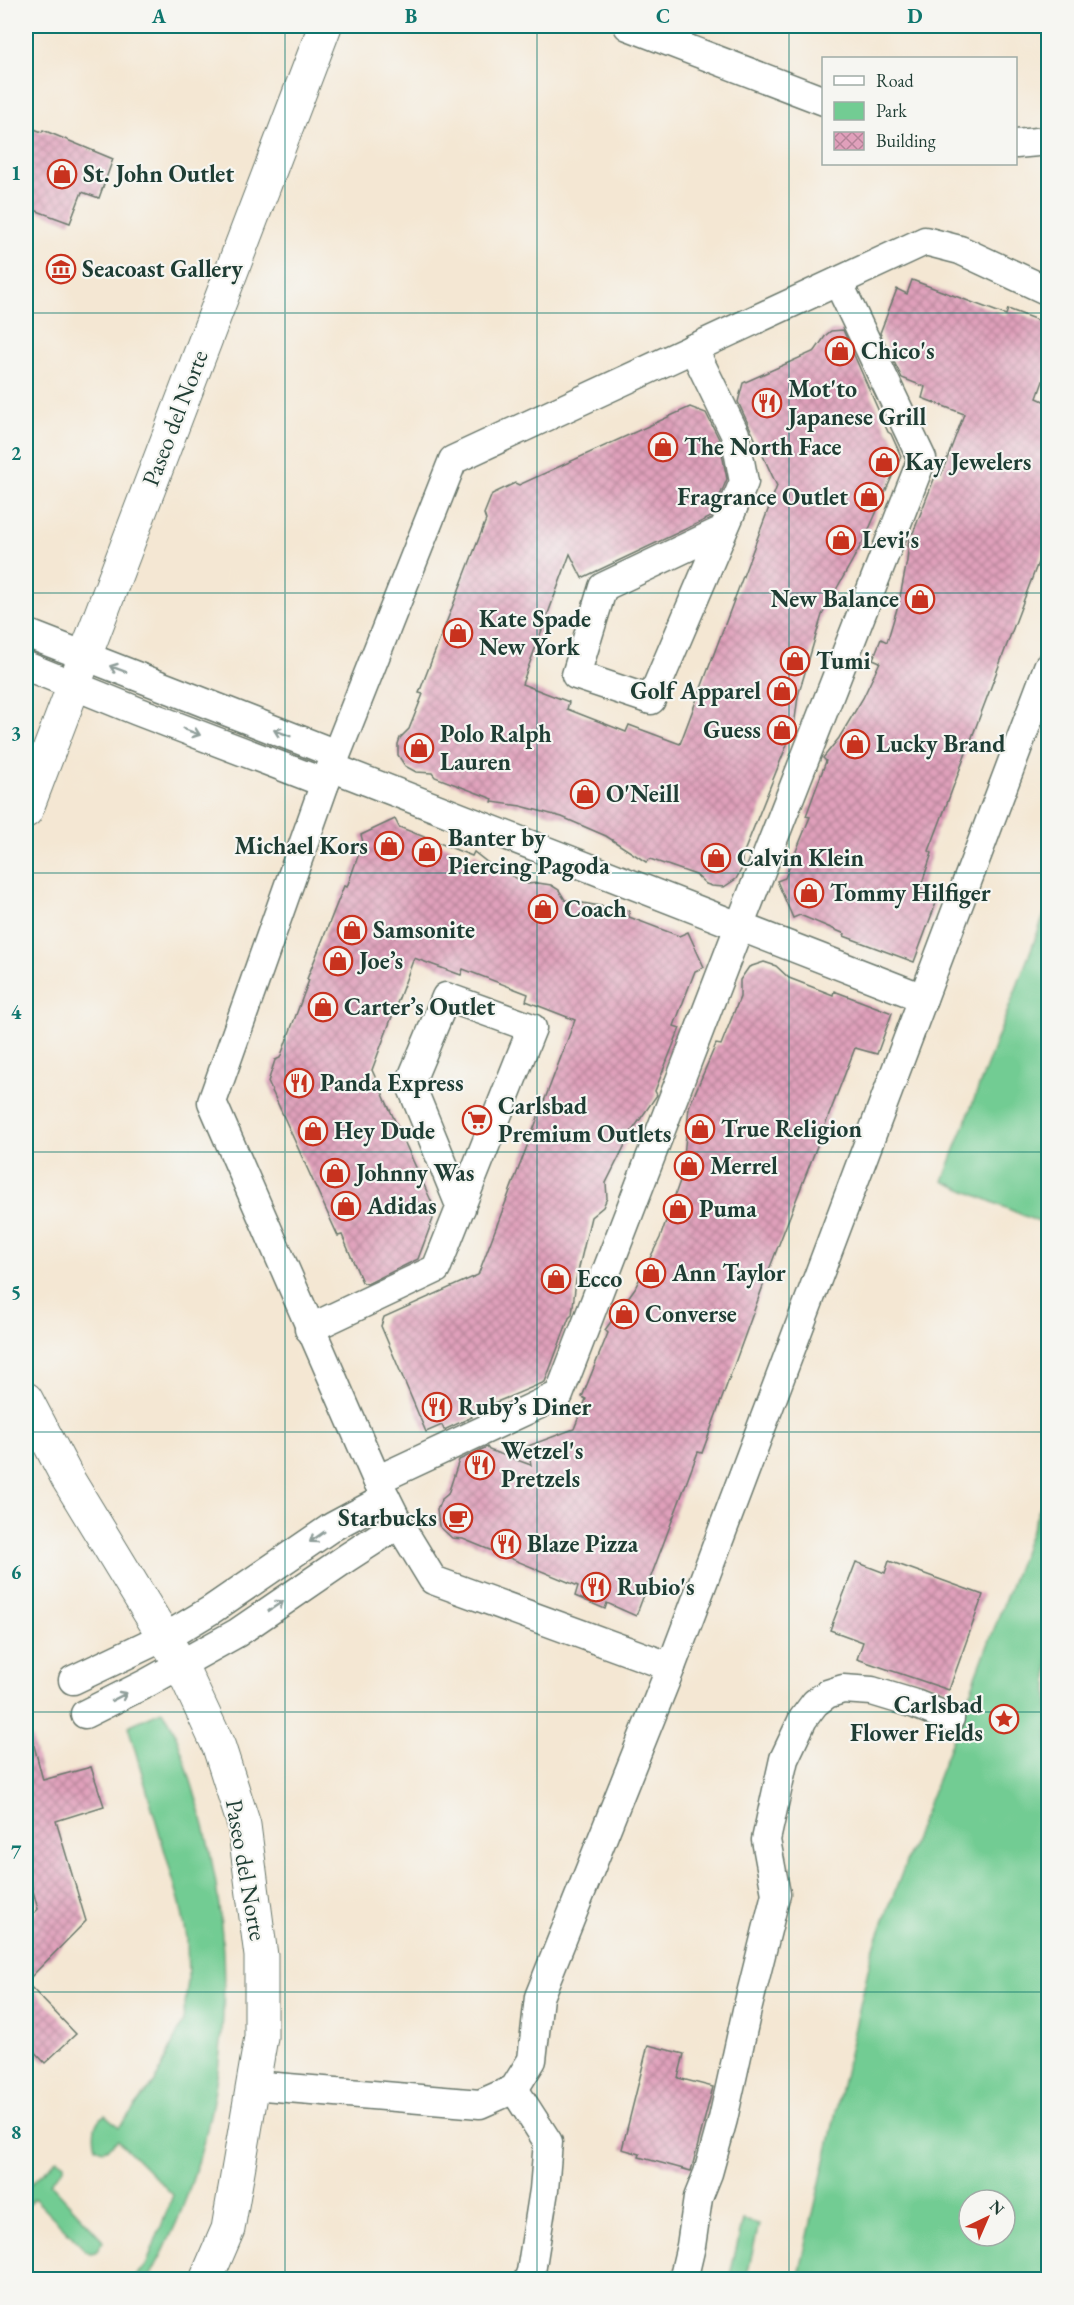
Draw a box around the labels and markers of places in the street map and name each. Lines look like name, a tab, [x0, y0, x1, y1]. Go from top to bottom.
shop icon: St. John Outlet	[46, 158, 78, 190]
place label: St. John Outlet	[83, 158, 234, 189]
museum icon: Seacoast Gallery	[45, 253, 77, 285]
place label: Seacoast Gallery	[82, 253, 243, 285]
shop icon: Chico's	[824, 335, 856, 367]
place label: Chico's	[861, 335, 935, 366]
place label: Mot'to Japanese Grill	[786, 373, 926, 432]
restaurant icon: Mot'to Japanese Grill	[751, 387, 783, 419]
shop icon: The North Face	[647, 431, 679, 463]
place label: The North Face	[684, 431, 842, 462]
shop icon: Kay Jewelers	[868, 446, 900, 478]
place label: Kay Jewelers	[905, 446, 1031, 478]
place label: Fragrance Outlet	[677, 481, 848, 513]
shop icon: Fragrance Outlet	[853, 481, 885, 513]
shop icon: Levi's	[825, 524, 857, 556]
place label: Levi's	[862, 524, 919, 555]
place label: New Balance	[770, 583, 899, 614]
shop icon: New Balance	[904, 583, 936, 615]
place label: Kate Spade New York	[479, 603, 591, 662]
shop icon: Kate Spade New York	[442, 617, 474, 649]
shop icon: Tumi	[779, 645, 811, 677]
place label: Tumi	[816, 645, 871, 676]
place label: Golf Apparel	[630, 675, 761, 706]
shop icon: Golf Apparel	[766, 675, 798, 707]
place label: Guess	[703, 714, 761, 745]
shop icon: Guess	[766, 714, 798, 746]
place label: Polo Ralph Lauren	[440, 718, 552, 777]
shop icon: Lucky Brand	[839, 728, 871, 760]
place label: Lucky Brand	[876, 728, 1006, 760]
shop icon: Polo Ralph Lauren	[403, 732, 435, 764]
shop icon: O'Neill	[569, 778, 601, 810]
place label: O'Neill	[606, 778, 680, 809]
place label: Banter by Piercing Pagoda	[448, 822, 610, 882]
place label: Michael Kors	[234, 830, 368, 861]
shop icon: Michael Kors	[373, 830, 405, 862]
shop icon: Banter by Piercing Pagoda	[411, 836, 443, 868]
shop icon: Calvin Klein	[700, 842, 732, 874]
place label: Calvin Klein	[737, 842, 864, 873]
shop icon: Tommy Hilfiger	[793, 877, 825, 909]
place label: Tommy Hilfiger	[830, 877, 991, 909]
shop icon: Coach	[527, 893, 559, 925]
place label: Coach	[564, 893, 627, 924]
shop icon: Samsonite	[336, 914, 368, 946]
place label: Samsonite	[373, 914, 475, 945]
shop icon: Joe’s	[322, 945, 354, 977]
place label: Joe’s	[357, 945, 403, 976]
shop icon: Carter’s Outlet	[307, 991, 339, 1023]
place label: Carter’s Outlet	[344, 991, 495, 1022]
restaurant icon: Panda Express	[283, 1067, 315, 1099]
place label: Panda Express	[320, 1067, 464, 1098]
place label: Carlsbad Premium Outlets	[498, 1090, 672, 1149]
supermarket icon: Carlsbad Premium Outlets	[461, 1104, 493, 1136]
shop icon: True Religion	[684, 1113, 716, 1145]
place label: True Religion	[721, 1113, 862, 1145]
shop icon: Hey Dude	[297, 1115, 329, 1147]
place label: Hey Dude	[334, 1115, 435, 1147]
shop icon: Merrel	[673, 1150, 705, 1182]
place label: Merrel	[710, 1150, 778, 1181]
shop icon: Johnny Was	[319, 1157, 351, 1189]
place label: Johnny Was	[354, 1157, 474, 1189]
shop icon: Adidas	[330, 1190, 362, 1222]
place label: Adidas	[366, 1190, 437, 1221]
shop icon: Puma	[662, 1193, 694, 1225]
place label: Puma	[699, 1193, 757, 1224]
shop icon: Ann Taylor	[635, 1257, 667, 1289]
place label: Ann Taylor	[671, 1257, 786, 1289]
shop icon: Ecco	[540, 1263, 572, 1295]
place label: Ecco	[577, 1263, 622, 1294]
shop icon: Converse	[608, 1298, 640, 1330]
place label: Converse	[645, 1298, 737, 1329]
restaurant icon: Ruby’s Diner	[421, 1391, 453, 1423]
place label: Ruby’s Diner	[458, 1391, 592, 1423]
place label: Wetzel's Pretzels	[501, 1435, 583, 1494]
restaurant icon: Wetzel's Pretzels	[464, 1449, 496, 1481]
place label: Starbucks	[338, 1502, 437, 1533]
cafe icon: Starbucks	[442, 1502, 474, 1534]
restaurant icon: Blaze Pizza	[490, 1528, 522, 1560]
place label: Blaze Pizza	[527, 1528, 639, 1559]
restaurant icon: Rubio's	[580, 1571, 612, 1603]
place label: Rubio's	[617, 1571, 695, 1602]
place label: Carlsbad Flower Fields	[850, 1689, 984, 1748]
place icon: Carlsbad Flower Fields	[988, 1703, 1020, 1735]

